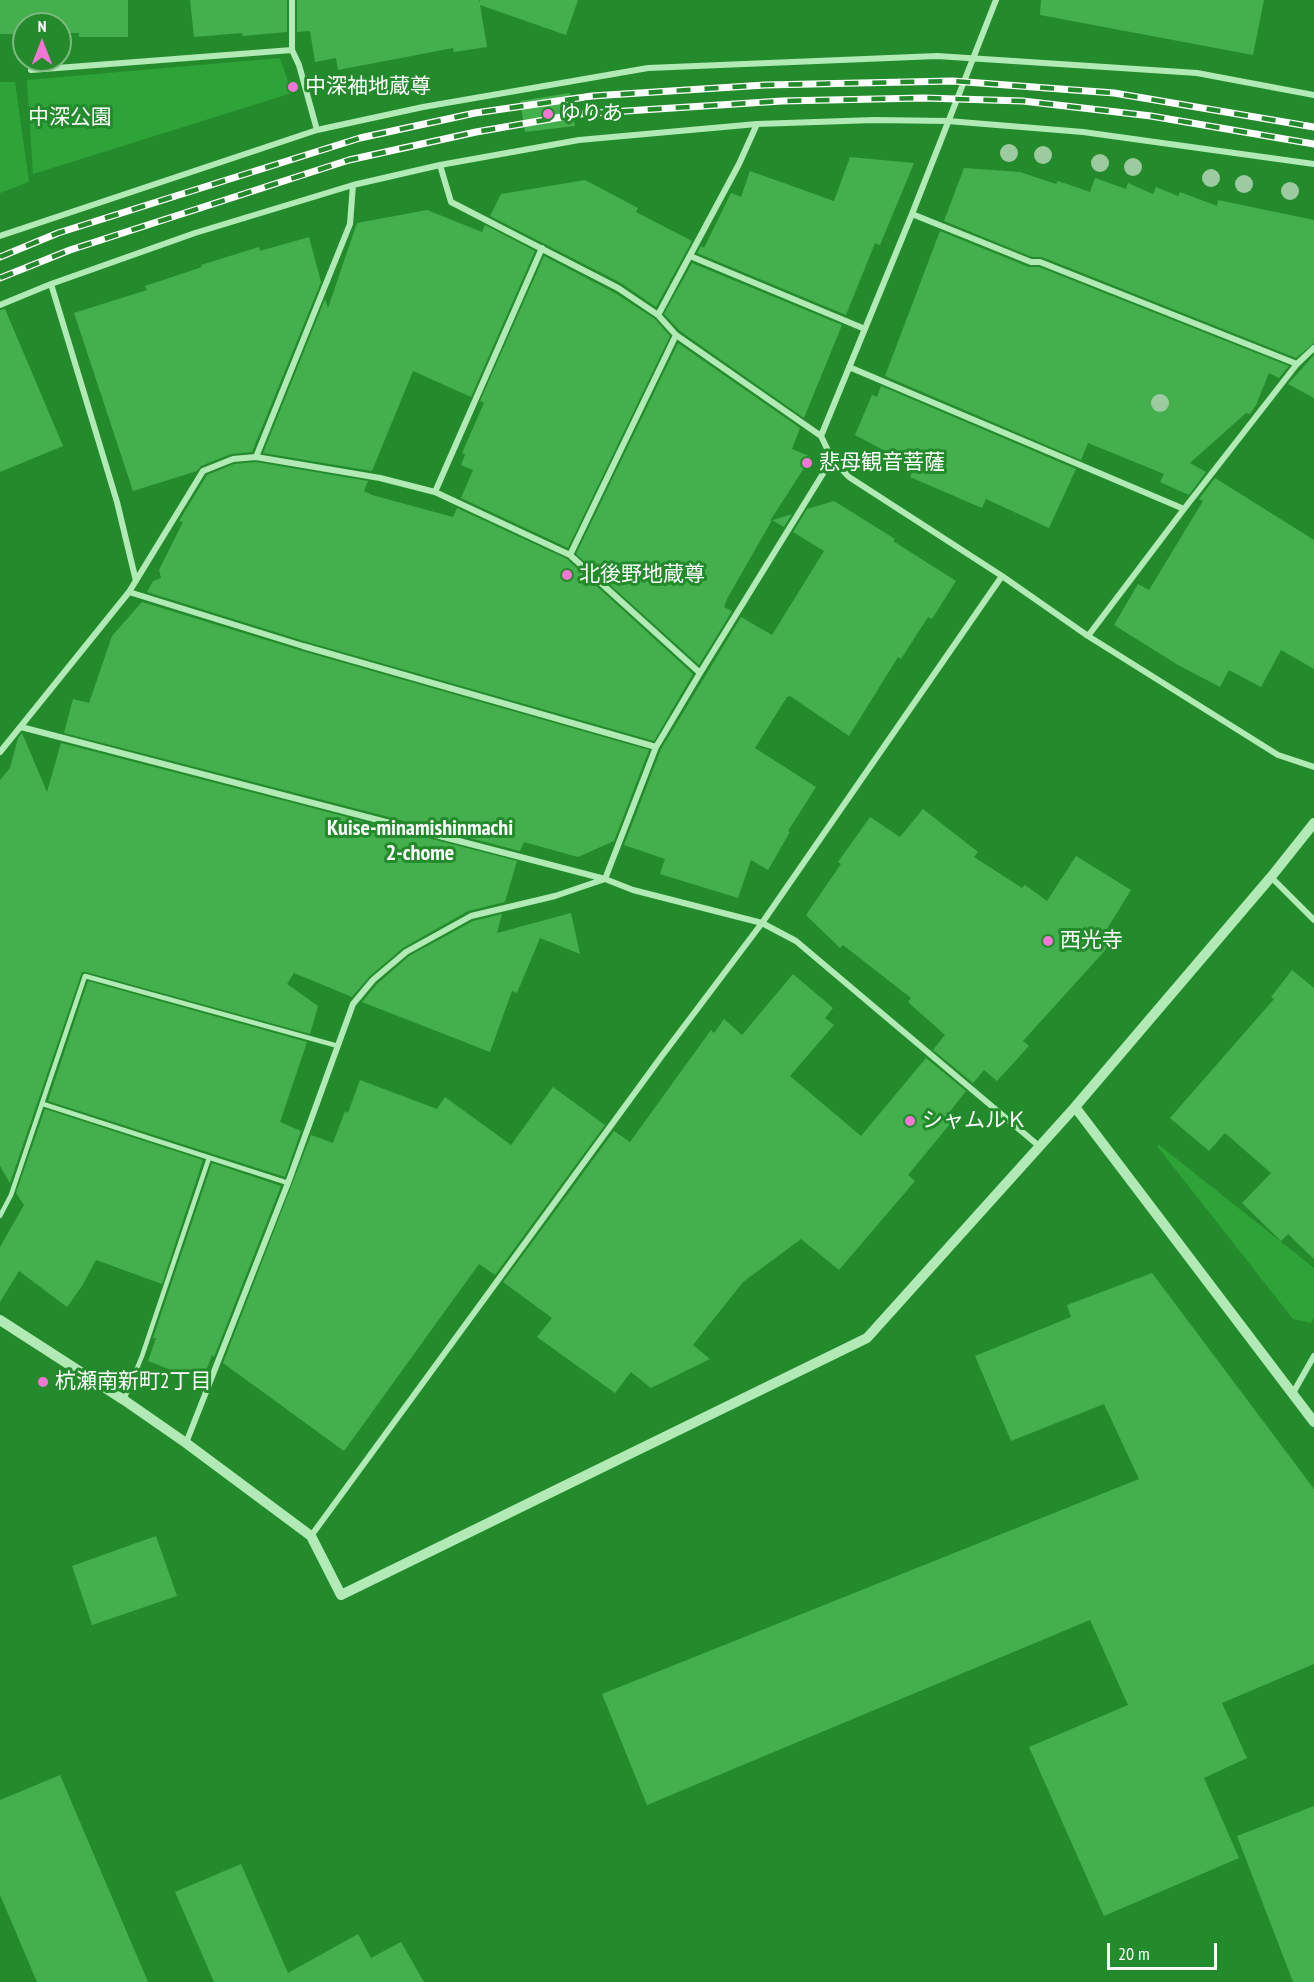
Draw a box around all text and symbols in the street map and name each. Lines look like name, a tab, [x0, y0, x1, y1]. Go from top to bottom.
north arrow	[12, 12, 72, 72]
text: N	[38, 16, 46, 36]
place label: 中深袖地蔵尊	[305, 74, 431, 100]
marker: 中深袖地蔵尊	[286, 80, 300, 94]
place label: ゆりあ	[560, 101, 623, 127]
park label: 中深公園	[28, 105, 112, 131]
marker: ゆりあ	[541, 107, 555, 121]
place label: 悲母観音菩薩	[819, 450, 945, 476]
marker: 悲母観音菩薩	[800, 456, 814, 470]
place label: 北後野地蔵尊	[579, 562, 705, 588]
marker: 北後野地蔵尊	[560, 568, 574, 582]
district label: Kuise-minamishinmachi 2-chome	[327, 816, 513, 867]
place label: 西光寺	[1060, 928, 1123, 954]
marker: 西光寺	[1041, 934, 1055, 948]
place label: シャムルＫ	[922, 1108, 1027, 1134]
marker: シャムルＫ	[903, 1114, 917, 1128]
place label: 杭瀬南新町2丁目	[55, 1369, 211, 1395]
marker: 杭瀬南新町2丁目	[36, 1375, 50, 1389]
scale bar	[1110, 1931, 1220, 1969]
text: 20 m	[1118, 1942, 1150, 1965]

